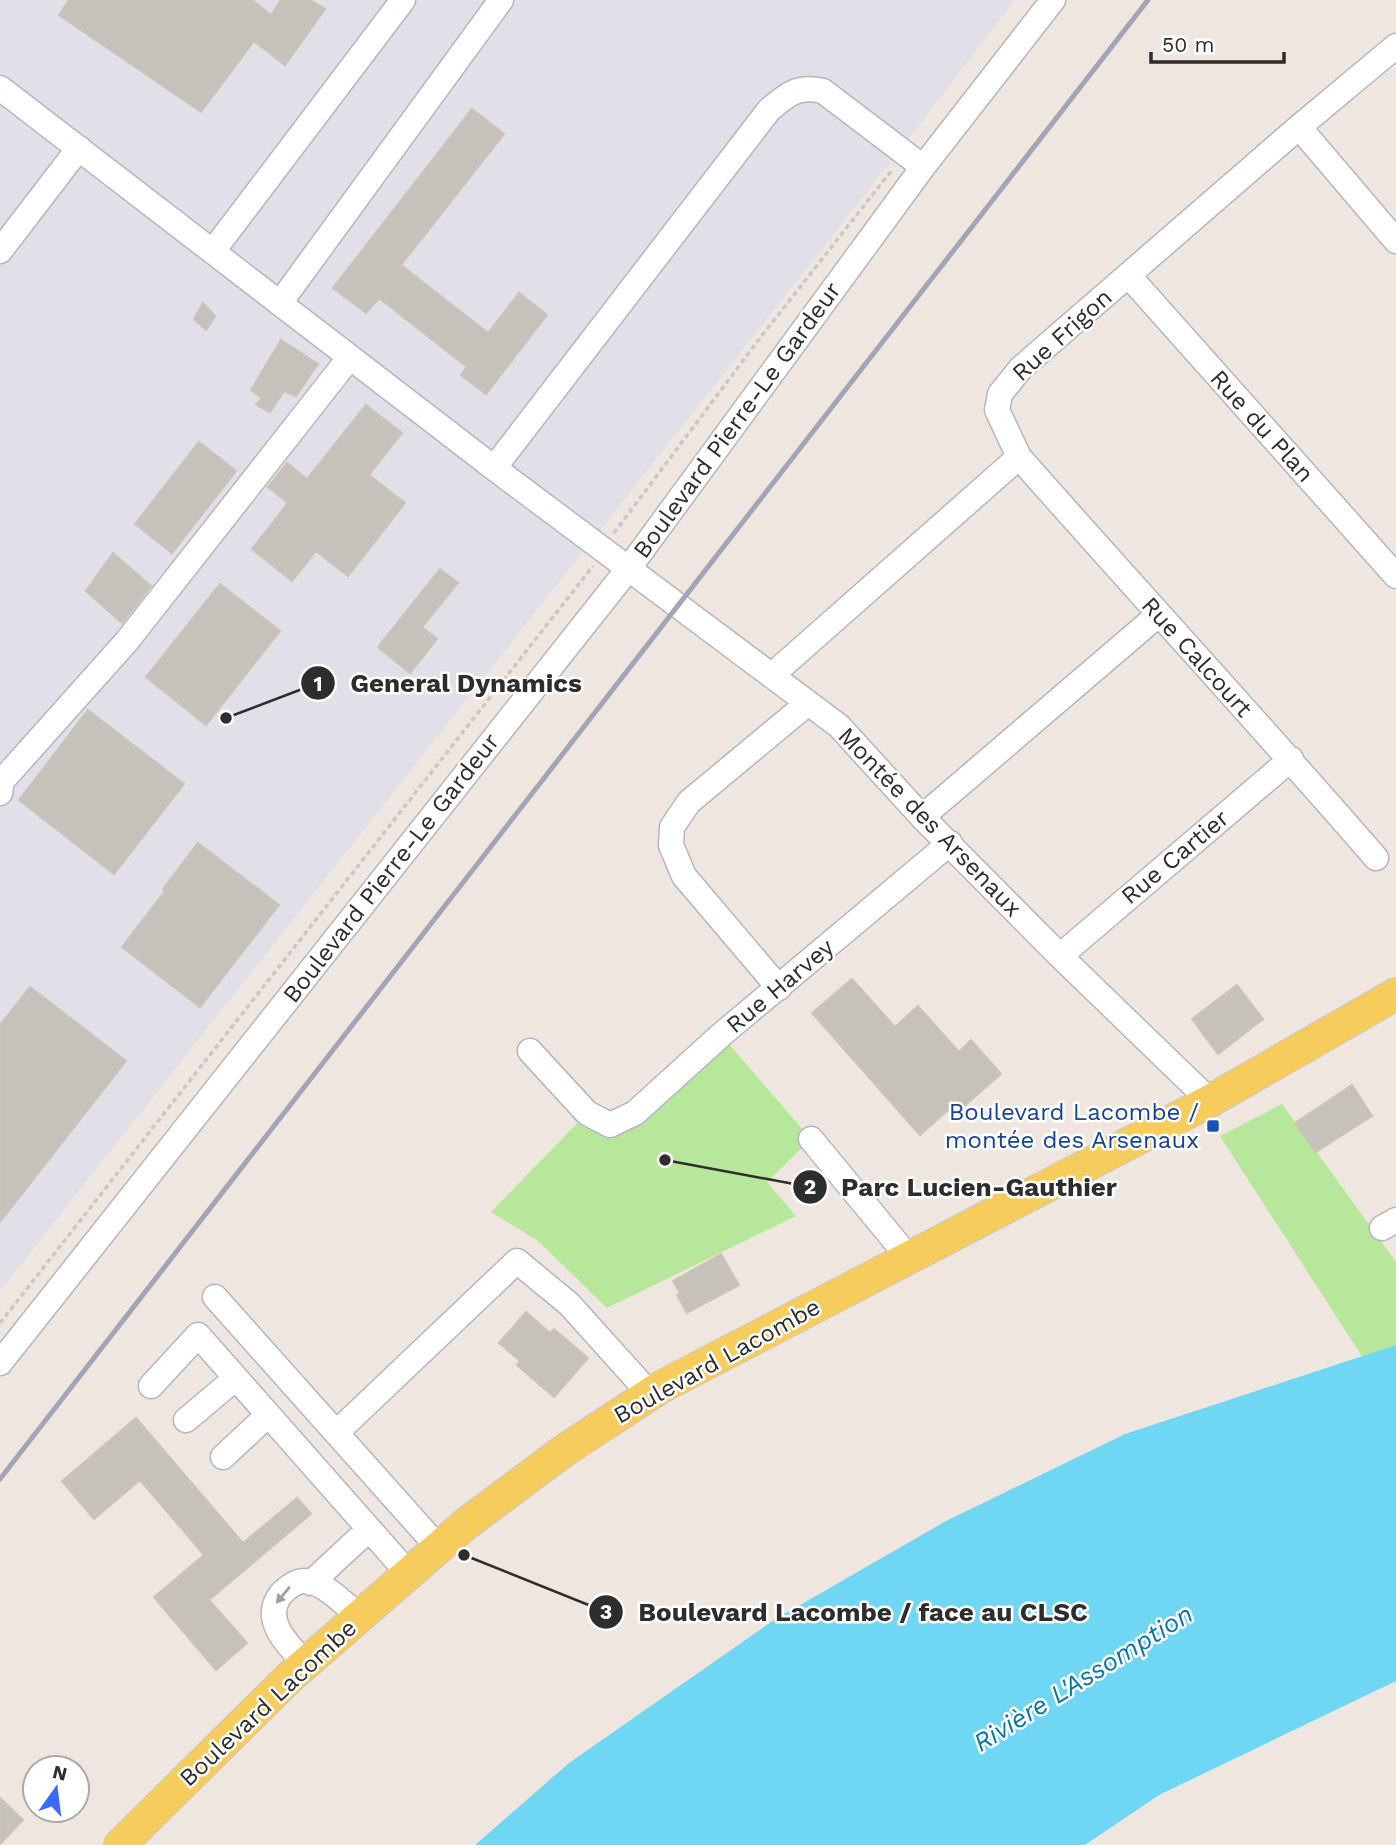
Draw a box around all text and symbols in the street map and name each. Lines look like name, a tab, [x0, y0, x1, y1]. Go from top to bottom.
scale bar	[1151, 21, 1284, 65]
text: 50 m	[1162, 32, 1214, 57]
street label: Boulevard Pierre-Le Gardeur	[627, 276, 847, 563]
street label: Rue Frigon	[1006, 283, 1118, 387]
street label: Rue du Plan	[1204, 364, 1320, 488]
street label: Rue Calcourt	[1136, 591, 1258, 723]
callout: General Dynamics	[301, 660, 596, 707]
text: General Dynamics	[350, 668, 582, 698]
text: 1	[313, 671, 323, 696]
street label: Montée des Arsenaux	[832, 722, 1028, 922]
street label: Boulevard Pierre-Le Gardeur	[277, 728, 505, 1008]
street label: Rue Cartier	[1116, 804, 1235, 910]
street label: Rue Harvey	[721, 933, 840, 1039]
place label: Boulevard Lacombe / montée des Arsenaux	[945, 1098, 1199, 1154]
marker: Boulevard Lacombe / montée des Arsenaux	[1205, 1118, 1221, 1134]
callout: Parc Lucien-Gauthier	[792, 1164, 1131, 1211]
text: Parc Lucien-Gauthier	[841, 1172, 1118, 1202]
text: 2	[804, 1174, 816, 1199]
street label: Boulevard Lacombe	[609, 1293, 825, 1429]
one-way arrow	[275, 1585, 290, 1603]
callout: Boulevard Lacombe / face au CLSC	[589, 1588, 1102, 1635]
text: Boulevard Lacombe / face au CLSC	[638, 1597, 1088, 1627]
water label: Rivière L'Assomption	[968, 1598, 1198, 1758]
text: 3	[600, 1599, 612, 1624]
street label: Boulevard Lacombe	[174, 1614, 362, 1792]
north arrow	[21, 1754, 91, 1824]
text: N	[50, 1760, 70, 1786]

